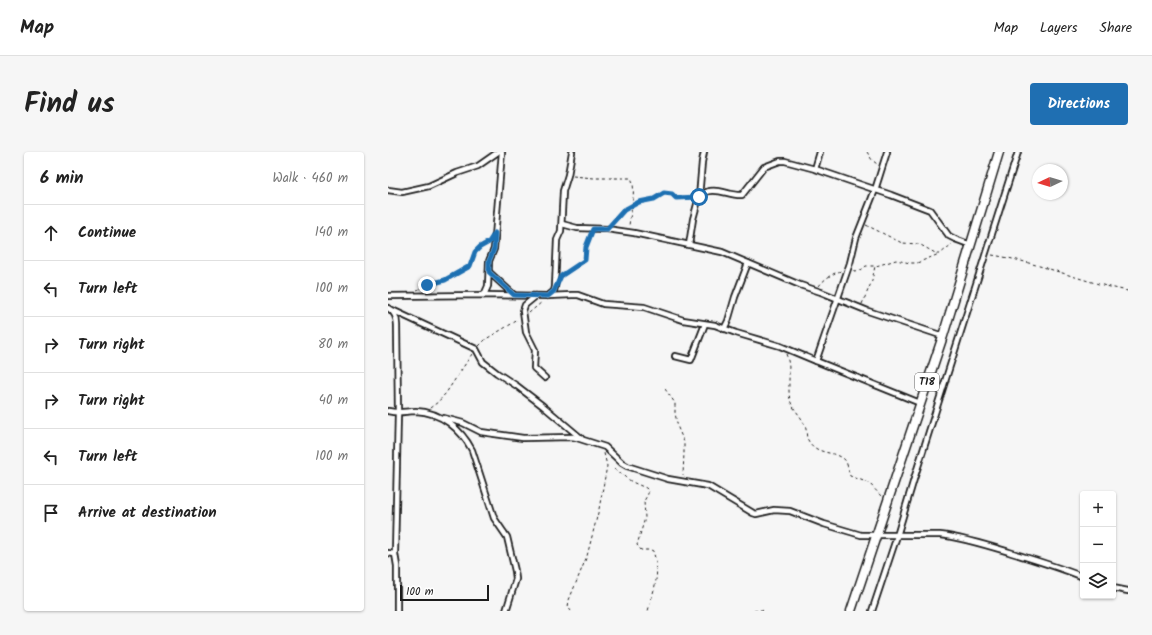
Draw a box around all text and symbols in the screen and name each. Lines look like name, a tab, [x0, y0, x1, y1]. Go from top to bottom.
text: Map	[20, 13, 54, 43]
text: Map	[994, 17, 1018, 39]
text: Layers	[1040, 17, 1078, 39]
text: Share	[1100, 17, 1132, 39]
text: Find us	[24, 82, 115, 127]
button: Directions	[1030, 83, 1128, 125]
north arrow	[1032, 164, 1068, 200]
text: 6 min	[40, 165, 84, 192]
text: Walk · 460 m	[272, 168, 348, 189]
route start	[690, 188, 708, 206]
text: Continue	[78, 221, 136, 245]
icon: ahead	[40, 222, 62, 244]
text: 140 m	[315, 222, 348, 243]
route end	[418, 276, 436, 294]
text: Turn left	[78, 277, 138, 301]
icon: left	[40, 278, 62, 300]
text: 100 m	[315, 278, 348, 299]
text: Turn right	[78, 333, 145, 357]
icon: right	[40, 334, 62, 356]
text: 80 m	[318, 334, 348, 355]
road number: T18	[915, 373, 939, 391]
text: Turn right	[78, 389, 145, 413]
icon: right	[40, 390, 62, 412]
text: 40 m	[319, 390, 348, 411]
text: Turn left	[78, 445, 138, 469]
icon: left	[40, 446, 62, 468]
text: 100 m	[315, 446, 348, 467]
map controls	[1080, 491, 1116, 599]
button: +	[1080, 491, 1116, 527]
text: Arrive at destination	[78, 501, 217, 525]
icon: arrive	[40, 502, 62, 524]
button: −	[1080, 527, 1116, 563]
button: layers	[1080, 563, 1116, 599]
scale bar	[400, 583, 489, 602]
text: 100 m	[406, 583, 434, 601]

